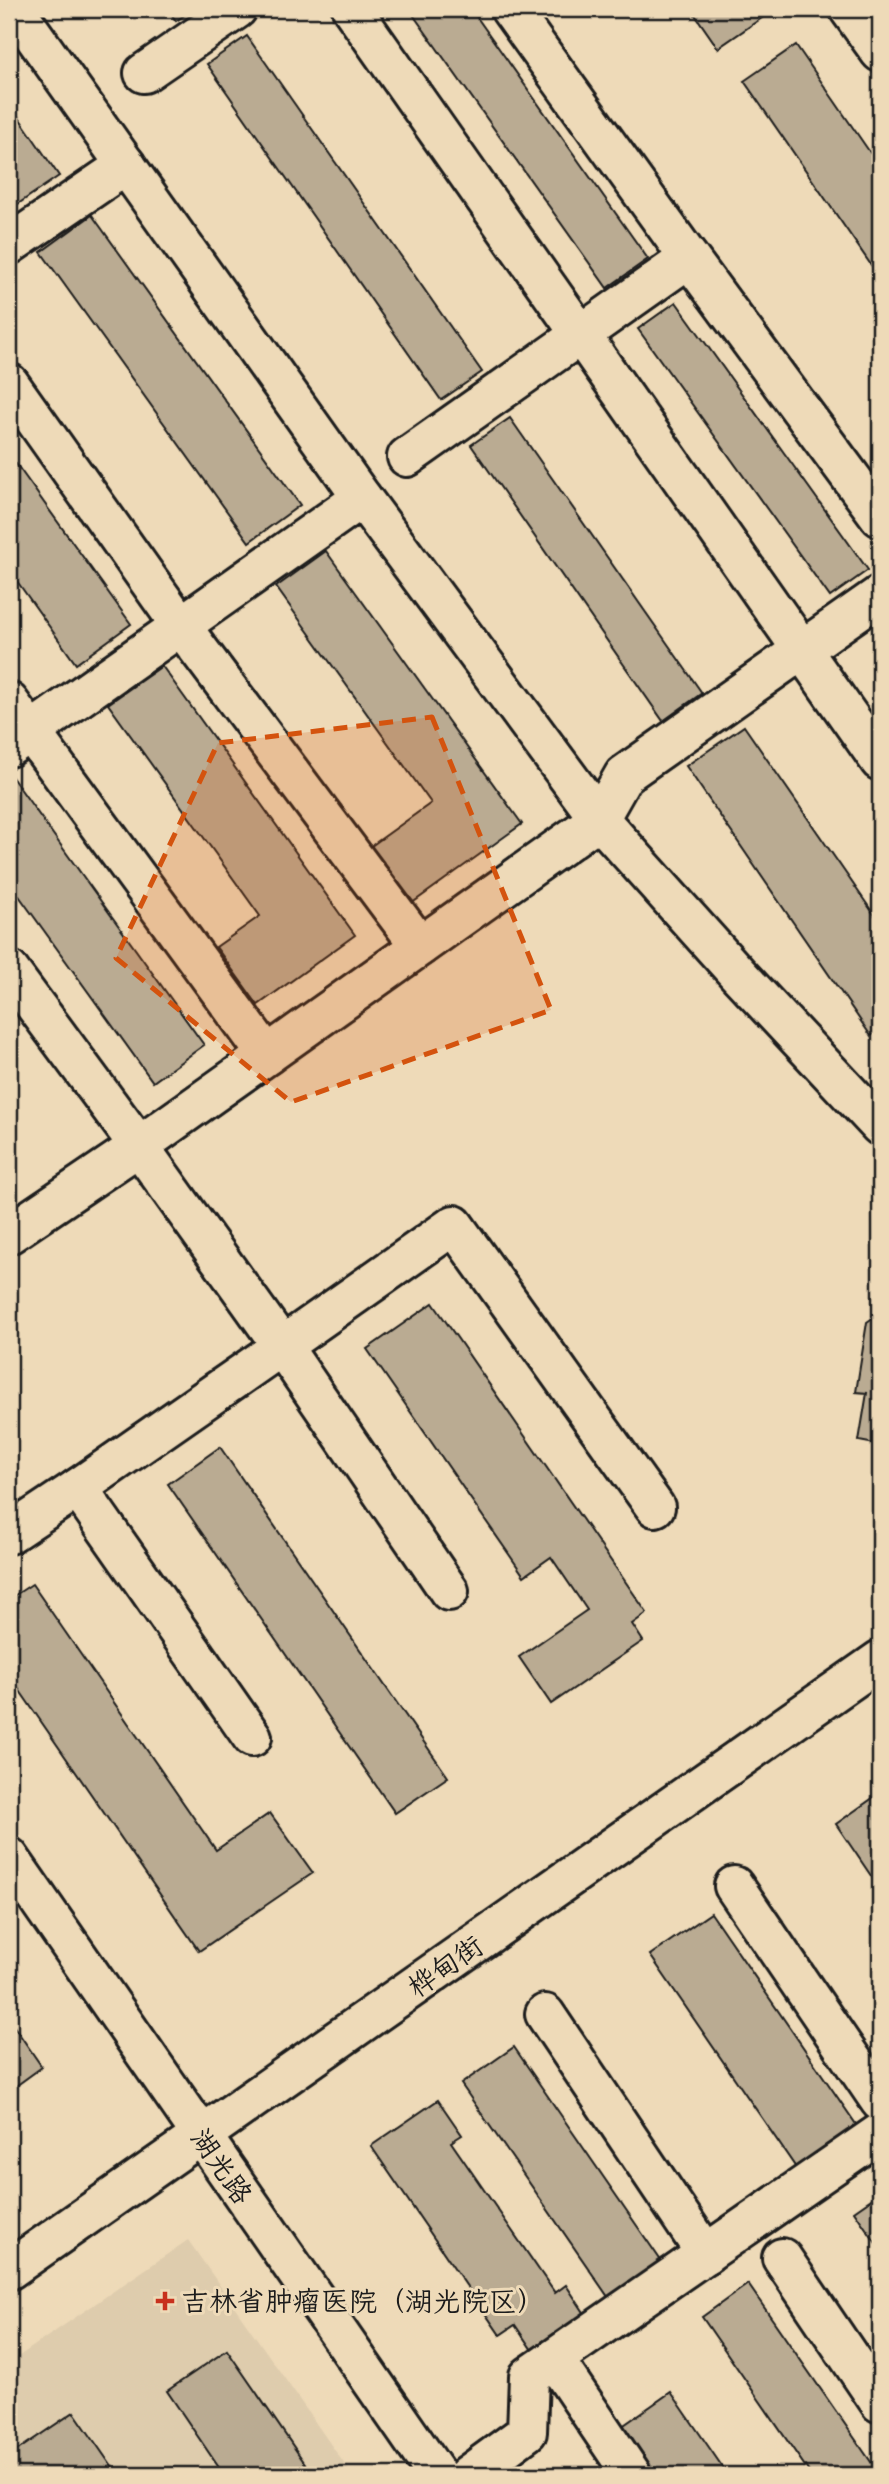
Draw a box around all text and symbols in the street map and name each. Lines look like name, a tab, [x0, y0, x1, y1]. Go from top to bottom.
street label: 桦甸街	[401, 1929, 491, 2007]
street label: 湖光路	[181, 2122, 259, 2212]
place label: 吉林省肿瘤医院（湖光院区）	[181, 2285, 545, 2322]
marker: 吉林省肿瘤医院（湖光院区）	[155, 2291, 175, 2311]

